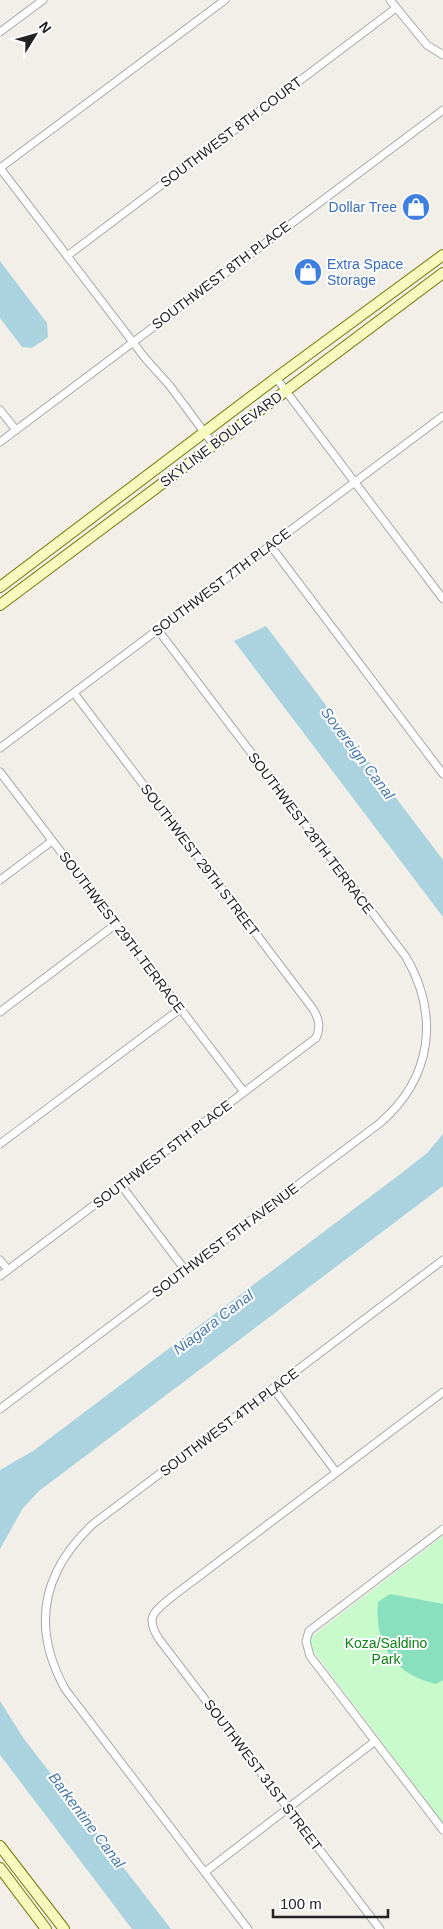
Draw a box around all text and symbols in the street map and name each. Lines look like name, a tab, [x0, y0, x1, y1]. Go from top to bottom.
north arrow	[10, 10, 60, 60]
text: N	[36, 18, 55, 36]
street label: SOUTHWEST 8TH COURT	[157, 73, 305, 190]
shop icon: Dollar Tree	[401, 192, 431, 222]
place label: Dollar Tree	[329, 199, 397, 215]
street label: SOUTHWEST 8TH PLACE	[149, 218, 293, 332]
place label: Extra Space Storage	[327, 256, 403, 288]
shop icon: Extra Space Storage	[293, 257, 323, 287]
street label: SKYLINE BOULEVARD	[157, 388, 285, 490]
street label: SOUTHWEST 7TH PLACE	[149, 525, 293, 639]
water label: Sovereign Canal	[318, 704, 399, 803]
street label: SOUTHWEST 28TH TERRACE	[245, 749, 377, 917]
street label: SOUTHWEST 29TH STREET	[138, 781, 263, 940]
street label: SOUTHWEST 29TH TERRACE	[56, 848, 188, 1016]
street label: SOUTHWEST 5TH PLACE	[90, 1097, 234, 1211]
street label: SOUTHWEST 5TH AVENUE	[149, 1180, 301, 1300]
water label: Niagara Canal	[170, 1286, 257, 1358]
street label: SOUTHWEST 4TH PLACE	[157, 1365, 301, 1479]
park label: Koza/Saldino Park	[345, 1635, 427, 1667]
street label: SOUTHWEST 31ST STREET	[201, 1696, 325, 1854]
water label: Barkentine Canal	[46, 1769, 129, 1872]
scale bar	[273, 1886, 388, 1918]
text: 100 m	[280, 1895, 322, 1912]

